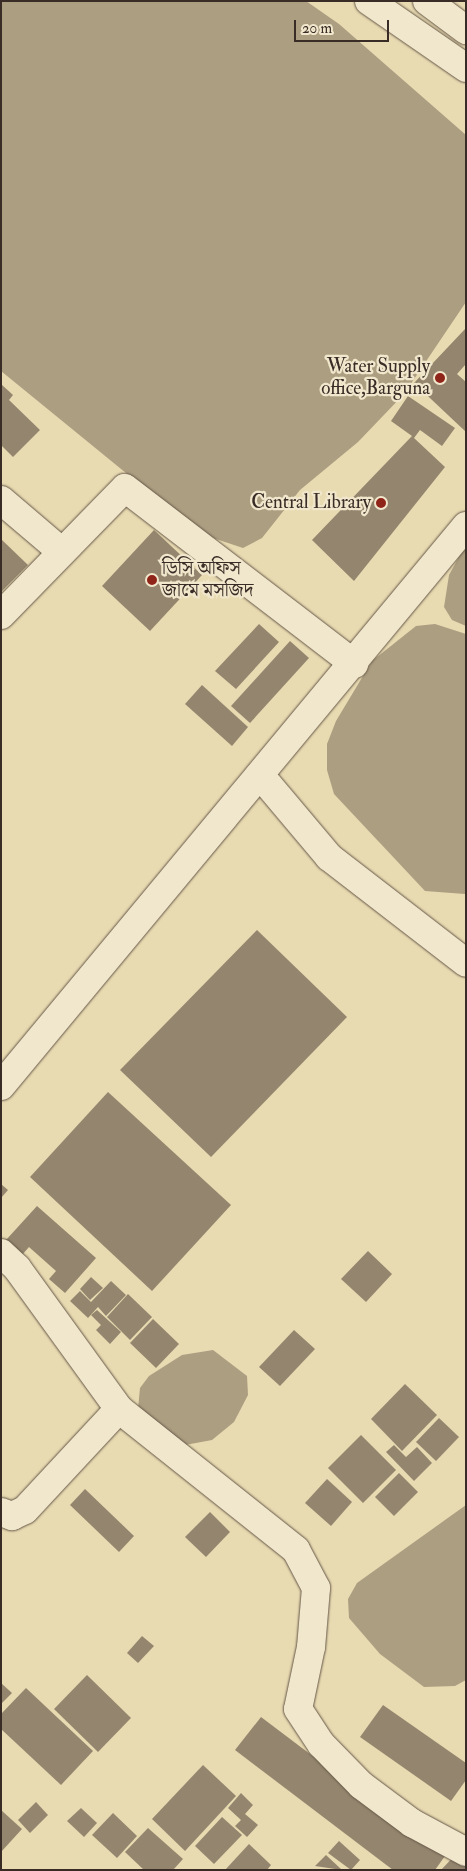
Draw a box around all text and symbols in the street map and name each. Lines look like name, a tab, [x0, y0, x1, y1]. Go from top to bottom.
scale bar	[297, 10, 392, 42]
text: 20 m	[302, 19, 332, 38]
place label: Water Supply office,Barguna	[321, 356, 430, 400]
marker: Water Supply office,Barguna	[434, 372, 446, 384]
place label: Central Library	[251, 492, 371, 514]
marker: Central Library	[375, 497, 387, 509]
place label: ডিসি অফিস জামে মসজিদ	[162, 558, 253, 602]
marker: ডিসি অফিস জামে মসজিদ	[146, 574, 158, 586]

